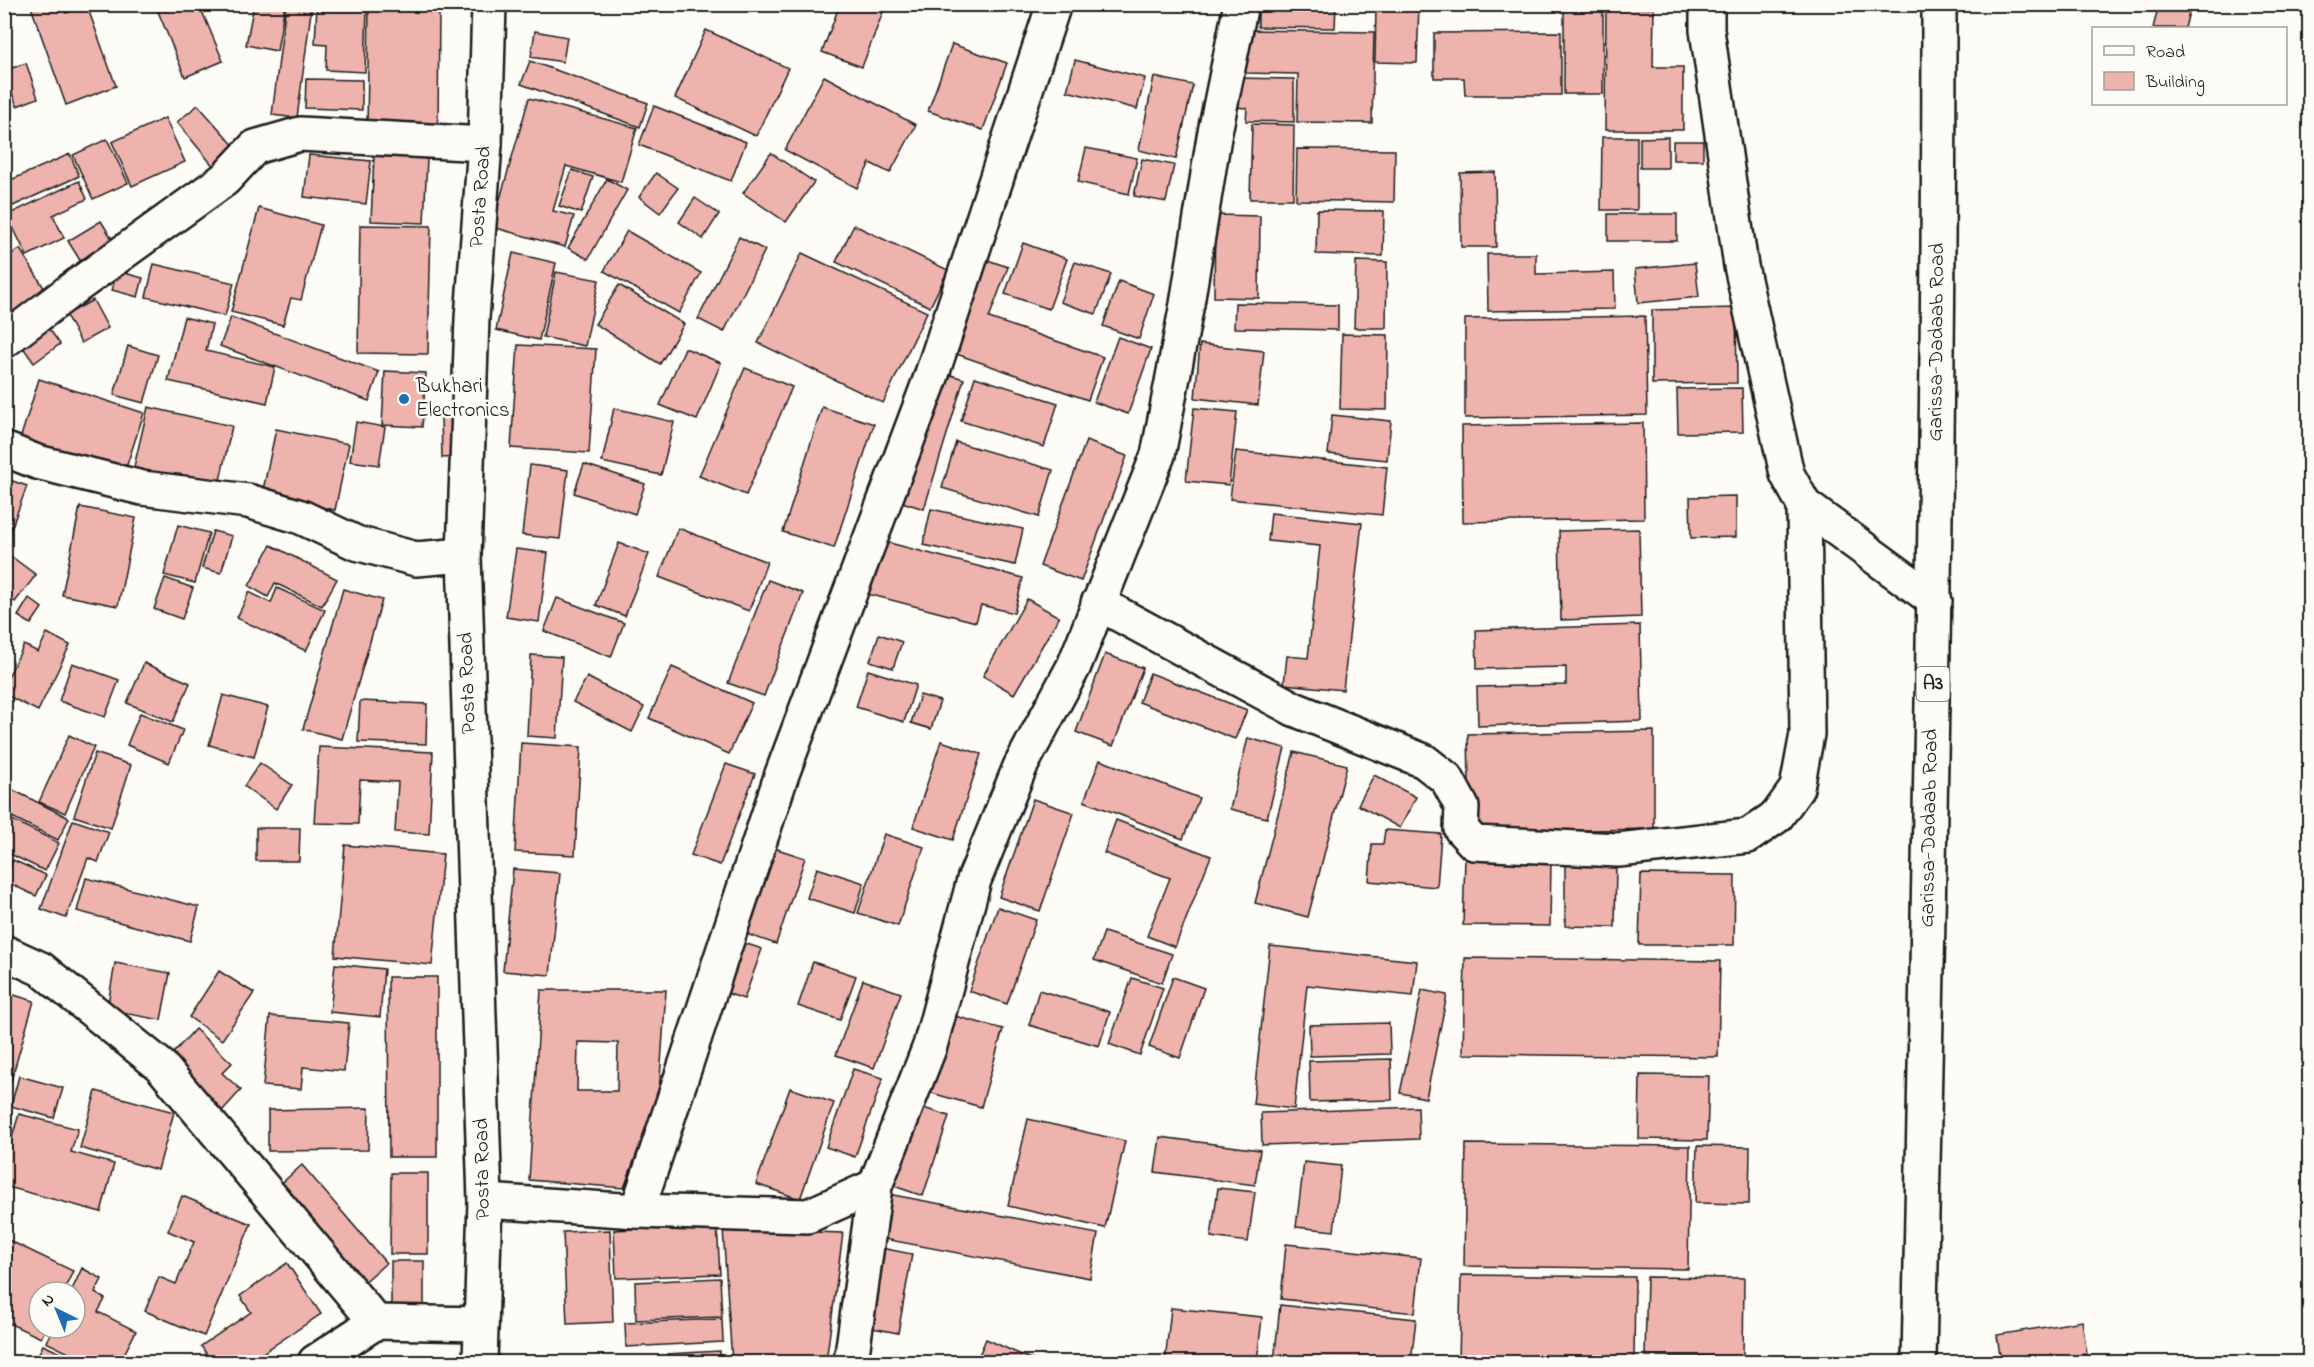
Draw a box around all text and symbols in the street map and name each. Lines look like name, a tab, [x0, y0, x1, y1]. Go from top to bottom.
legend	[2092, 27, 2287, 105]
text: Road	[2146, 40, 2185, 66]
text: Building	[2145, 70, 2205, 97]
street label: Posta Road	[462, 145, 500, 249]
street label: Garissa-Dadaab Road	[1921, 242, 1953, 442]
place label: Bukhari Electronics	[415, 372, 510, 426]
marker: Bukhari Electronics	[397, 392, 411, 406]
street label: Posta Road	[451, 631, 485, 734]
road number: A3	[1916, 667, 1950, 701]
street label: Garissa-Dadaab Road	[1913, 728, 1947, 928]
street label: Posta Road	[467, 1118, 499, 1220]
north arrow	[27, 1280, 87, 1340]
text: N	[36, 1288, 60, 1313]

